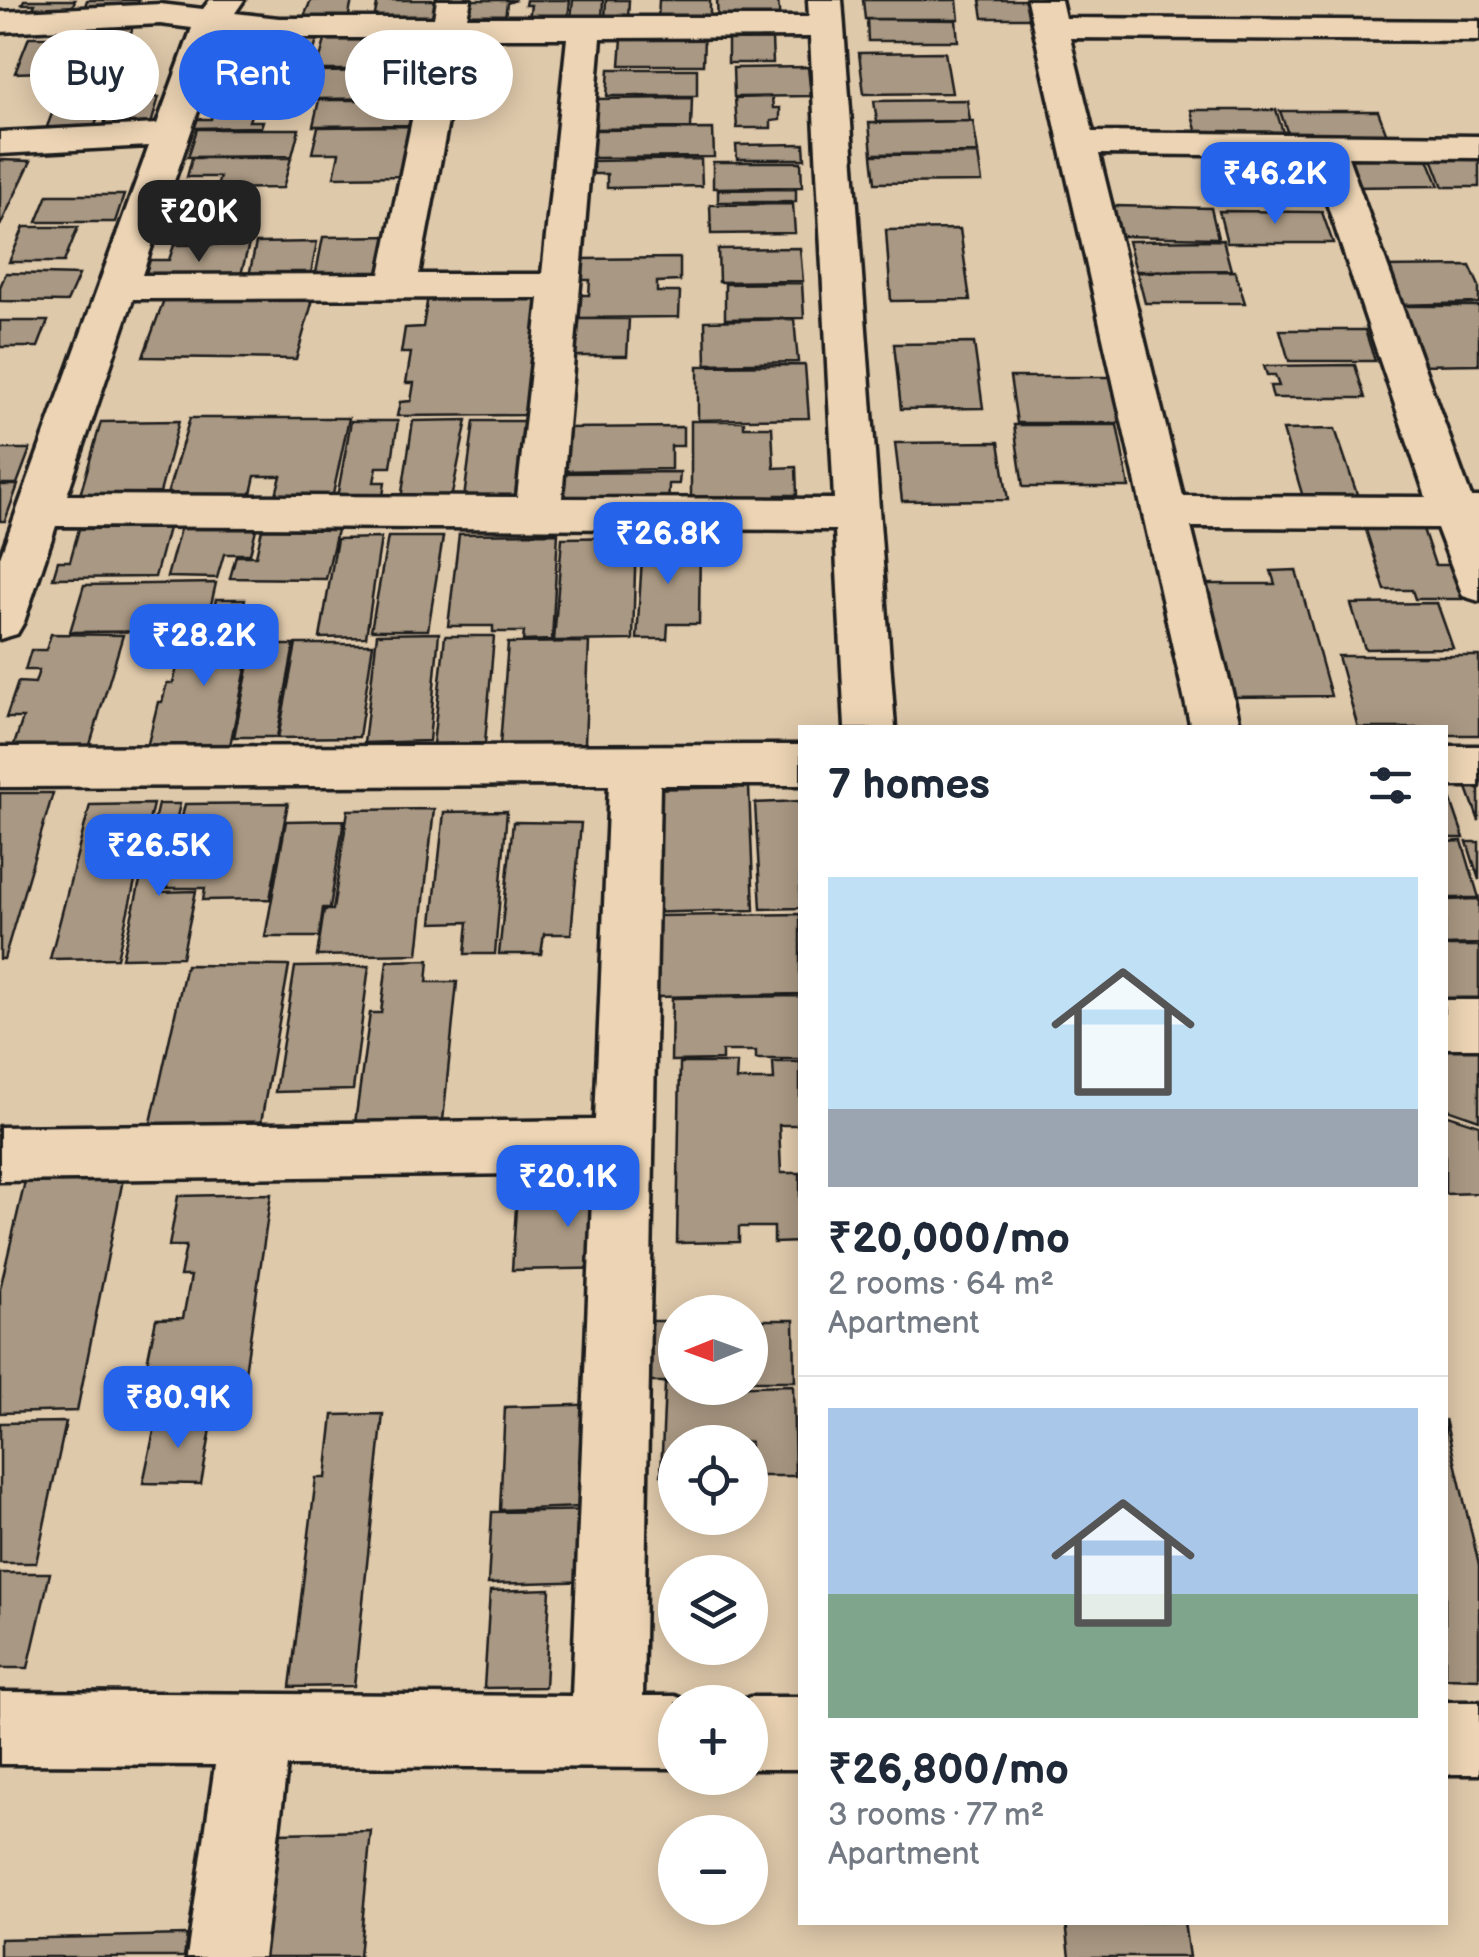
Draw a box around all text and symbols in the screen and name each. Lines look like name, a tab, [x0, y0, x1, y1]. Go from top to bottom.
chip: Buy	[30, 30, 159, 120]
chip: Rent	[179, 30, 325, 120]
chip: Filters	[345, 30, 513, 120]
pin: ₹46.2K	[1194, 142, 1356, 227]
text: ₹46.2K	[1223, 155, 1327, 194]
pin: ₹20K	[140, 180, 258, 265]
text: ₹20K	[160, 193, 238, 232]
pin: ₹26.8K	[587, 502, 749, 587]
text: ₹26.8K	[616, 515, 720, 554]
pin: ₹28.2K	[123, 604, 285, 689]
text: ₹28.2K	[152, 617, 256, 656]
icon: filters	[1363, 758, 1418, 813]
text: 7 homes	[828, 760, 990, 811]
pin: ₹26.5K	[78, 814, 240, 899]
text: ₹26.5K	[107, 827, 211, 866]
icon: home	[1033, 942, 1213, 1122]
pin: ₹20.1K	[487, 1145, 649, 1230]
text: ₹20.1K	[518, 1158, 618, 1197]
text: ₹20,000/mo	[828, 1214, 1070, 1265]
text: 2 rooms · 64 m²	[828, 1265, 1054, 1304]
north arrow	[658, 1295, 768, 1405]
map controls	[658, 1295, 768, 1925]
text: Apartment	[828, 1304, 979, 1343]
pin: ₹80.9K	[97, 1366, 259, 1451]
text: ₹80.9K	[125, 1379, 231, 1418]
button: locate	[658, 1425, 768, 1535]
icon: home	[1033, 1473, 1213, 1653]
button: layers	[658, 1555, 768, 1665]
button: +	[658, 1685, 768, 1795]
text: ₹26,800/mo	[828, 1745, 1069, 1796]
text: 3 rooms · 77 m²	[828, 1796, 1044, 1835]
button: −	[658, 1815, 768, 1925]
text: Apartment	[828, 1835, 979, 1874]

